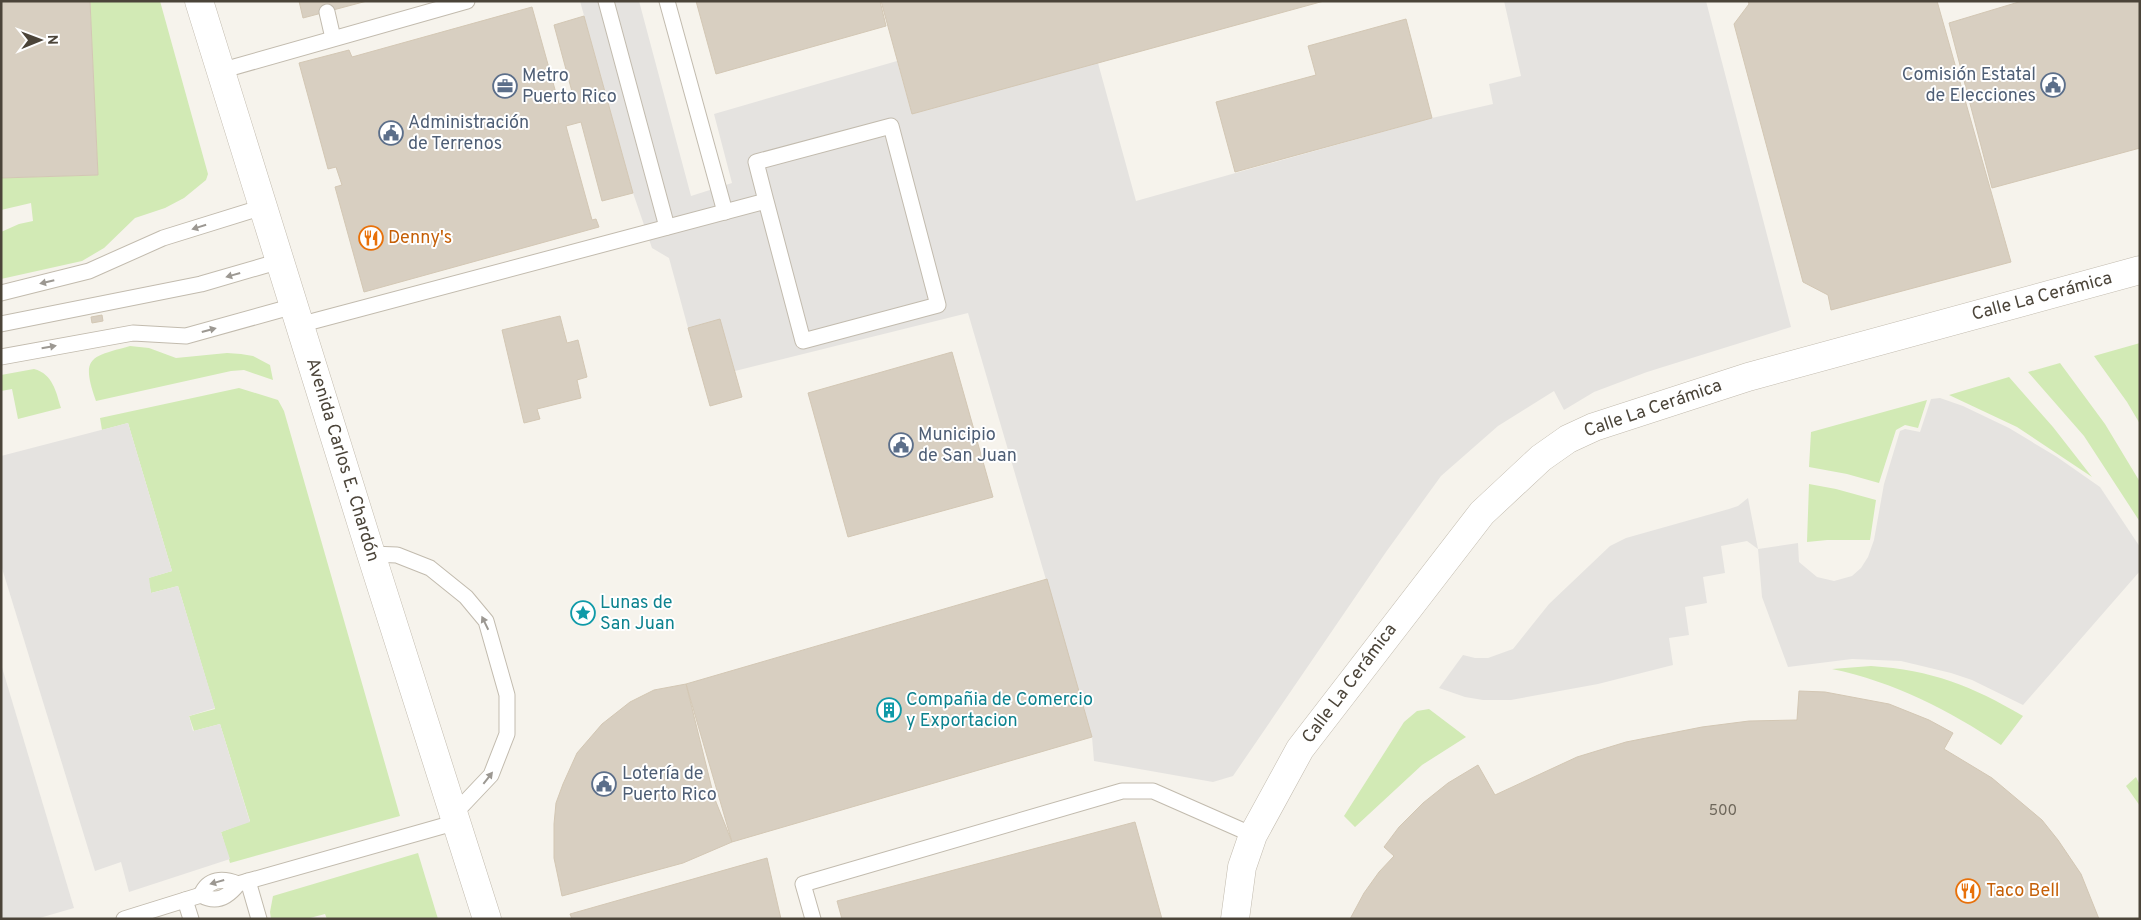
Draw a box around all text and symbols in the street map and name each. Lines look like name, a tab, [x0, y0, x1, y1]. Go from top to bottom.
north arrow	[15, 15, 65, 65]
text: N	[43, 35, 60, 45]
place label: Comisión Estatal de Elecciones	[1902, 64, 2036, 108]
place label: Metro Puerto Rico	[522, 65, 617, 109]
public building icon: Comisión Estatal de Elecciones	[2040, 72, 2066, 98]
office icon: Metro Puerto Rico	[492, 73, 518, 99]
place label: Administración de Terrenos	[408, 112, 529, 156]
public building icon: Administración de Terrenos	[378, 120, 404, 146]
one-way arrow	[192, 223, 207, 231]
restaurant icon: Denny's	[358, 225, 384, 251]
place label: Denny's	[388, 227, 452, 250]
street label: Calle La Cerámica	[1969, 267, 2115, 327]
one-way arrow	[225, 271, 240, 279]
one-way arrow	[40, 278, 55, 286]
one-way arrow	[202, 326, 217, 334]
one-way arrow	[41, 343, 57, 351]
street label: Avenida Carlos E. Chardón	[300, 355, 384, 565]
street label: Calle La Cerámica	[1581, 375, 1725, 443]
place label: Municipio de San Juan	[918, 424, 1017, 468]
public building icon: Municipio de San Juan	[888, 432, 914, 458]
place label: Lunas de San Juan	[600, 592, 675, 636]
place icon: Lunas de San Juan	[570, 600, 596, 626]
one-way arrow	[481, 616, 490, 631]
street label: Calle La Cerámica	[1297, 619, 1403, 749]
place label: Compañia de Comercio y Exportacion	[906, 689, 1093, 733]
building icon: Compañia de Comercio y Exportacion	[876, 697, 902, 723]
place label: Lotería de Puerto Rico	[622, 763, 717, 807]
one-way arrow	[482, 771, 493, 784]
public building icon: Lotería de Puerto Rico	[591, 771, 617, 797]
house number: 500	[1709, 802, 1737, 821]
one-way arrow	[209, 878, 225, 886]
restaurant icon: Taco Bell	[1955, 878, 1981, 904]
place label: Taco Bell	[1986, 880, 2060, 903]

